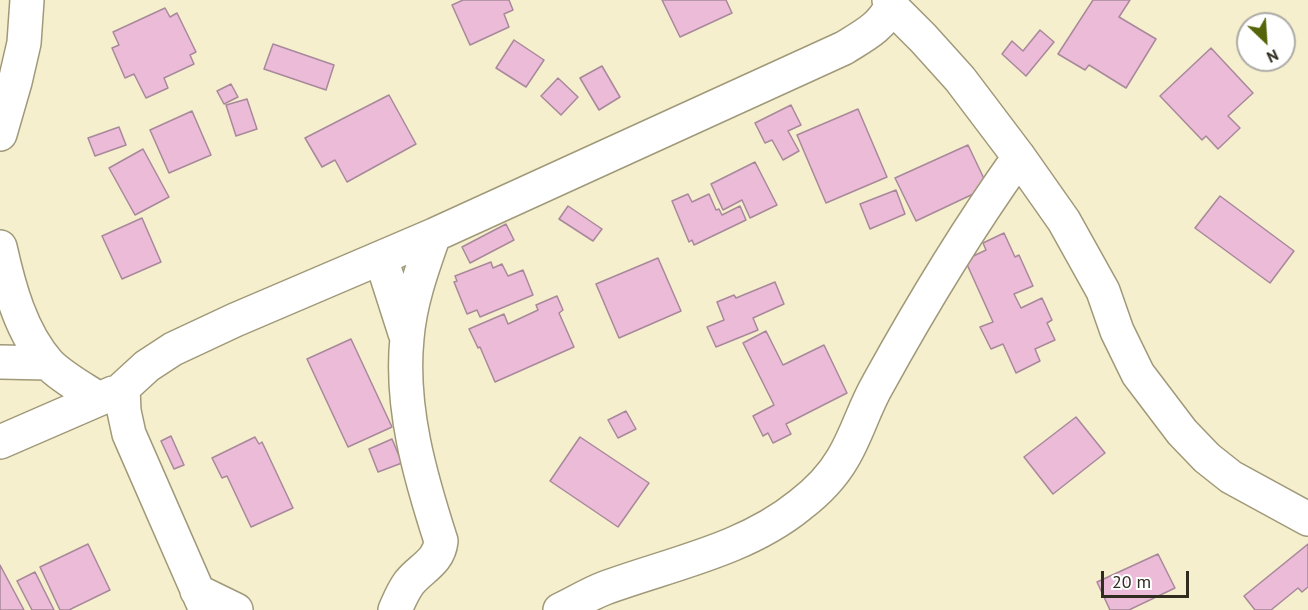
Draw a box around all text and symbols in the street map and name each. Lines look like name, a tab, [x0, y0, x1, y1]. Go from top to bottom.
north arrow	[1236, 12, 1296, 72]
text: N	[1264, 45, 1282, 68]
scale bar	[1104, 559, 1192, 597]
text: 20 m	[1112, 570, 1151, 593]

